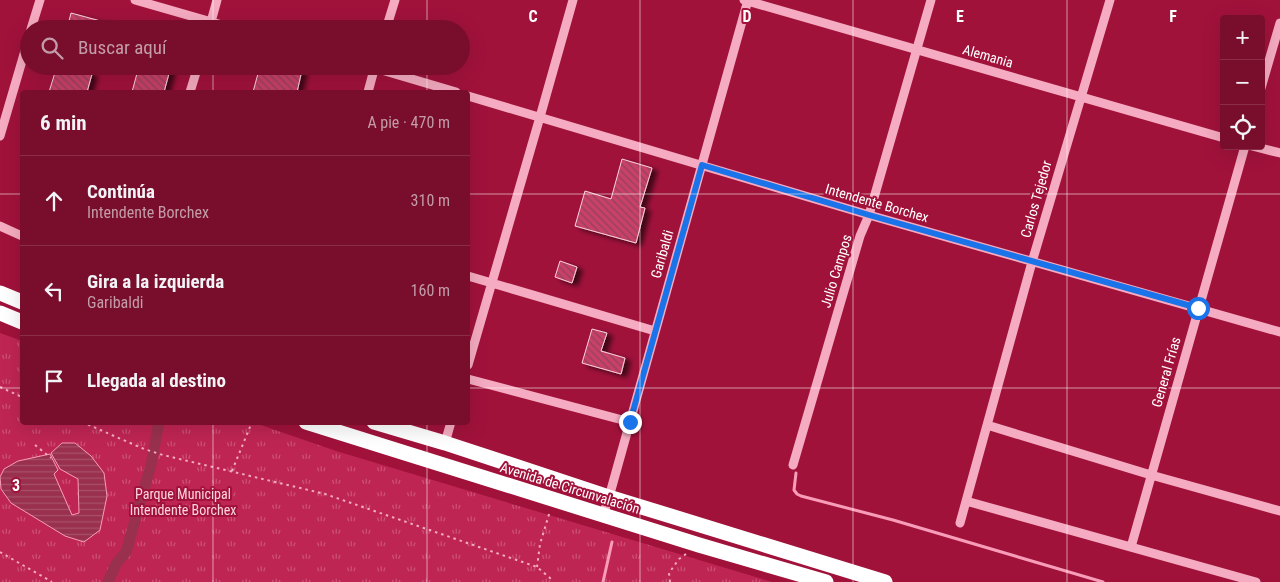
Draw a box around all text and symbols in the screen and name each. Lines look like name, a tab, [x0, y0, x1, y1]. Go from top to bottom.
text: C	[528, 7, 538, 26]
text: D	[742, 7, 752, 26]
text: E	[956, 7, 964, 26]
text: F	[1169, 7, 1177, 26]
map controls	[1220, 15, 1265, 150]
button: +	[1220, 15, 1265, 60]
search box	[20, 20, 470, 75]
icon: search	[38, 34, 66, 62]
text: Buscar aquí	[78, 36, 167, 59]
street label: Alemania	[961, 41, 1015, 71]
button: −	[1220, 60, 1265, 105]
button: locate	[1220, 105, 1265, 150]
text: 6 min	[40, 111, 87, 135]
text: A pie · 470 m	[367, 113, 450, 132]
street label: Carlos Tejedor	[1017, 159, 1055, 239]
text: Continúa	[87, 180, 155, 203]
street label: Intendente Borchex	[824, 181, 930, 225]
icon: ahead	[40, 187, 68, 215]
text: 310 m	[411, 191, 450, 210]
text: Intendente Borchex	[87, 203, 209, 222]
street label: Garibaldi	[647, 228, 677, 280]
street label: Julio Campos	[817, 232, 855, 310]
text: Gira a la izquierda	[87, 270, 224, 293]
icon: left	[40, 277, 68, 305]
text: 160 m	[411, 281, 450, 300]
text: Garibaldi	[87, 293, 144, 312]
route start	[1187, 297, 1210, 320]
street label: General Frías	[1148, 335, 1184, 409]
icon: arrive	[40, 367, 68, 395]
text: Llegada al destino	[87, 369, 226, 392]
route end	[619, 411, 642, 434]
street label: Avenida de Circunvalación	[498, 459, 642, 517]
text: 3	[12, 476, 20, 495]
park label: Parque Municipal Intendente Borchex	[130, 486, 236, 518]

